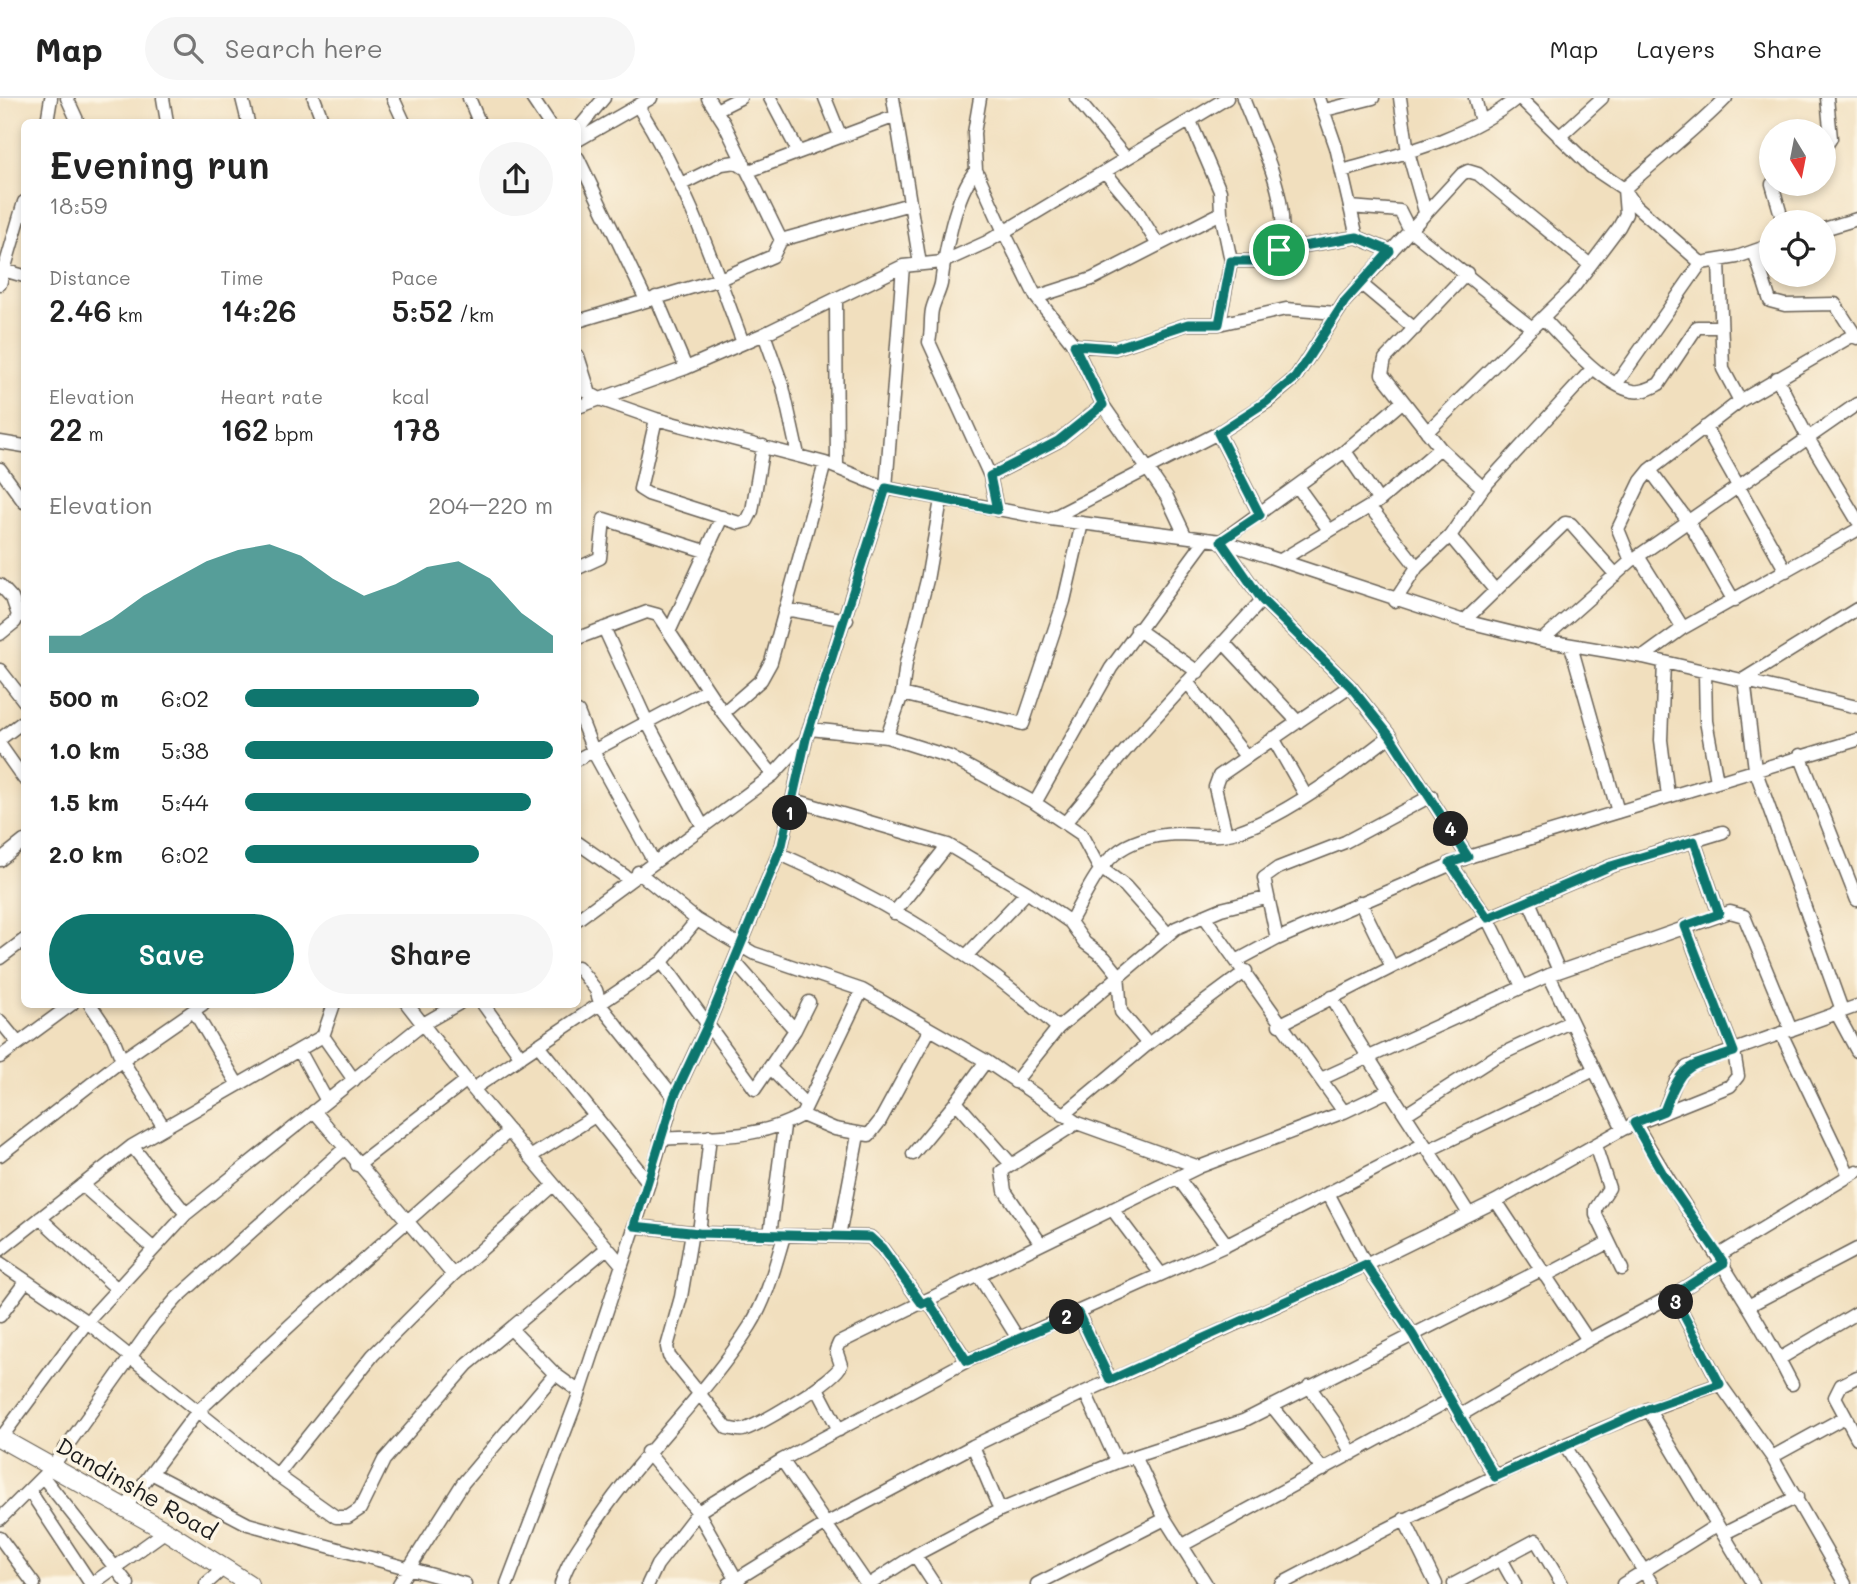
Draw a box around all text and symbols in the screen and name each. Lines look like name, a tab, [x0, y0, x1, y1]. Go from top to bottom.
search box	[145, 17, 635, 80]
text: Map	[35, 27, 103, 70]
icon: search	[169, 29, 207, 67]
text: Search here	[225, 31, 383, 65]
text: Map	[1550, 33, 1598, 64]
text: Layers	[1636, 33, 1715, 64]
text: Share	[1753, 33, 1822, 64]
north arrow	[1759, 119, 1836, 196]
map controls	[1759, 119, 1836, 287]
text: Evening run	[49, 139, 270, 189]
button: share	[479, 142, 553, 216]
text: 18:59	[49, 190, 107, 220]
button: locate	[1759, 210, 1836, 287]
pin	[1249, 220, 1309, 280]
icon: arrive	[1260, 231, 1298, 269]
text: Distance	[49, 265, 131, 290]
text: Time	[220, 265, 264, 290]
text: Pace	[392, 265, 438, 290]
text: 2.46	[49, 290, 112, 330]
text: 14:26	[220, 290, 297, 330]
text: 5:52	[392, 290, 453, 330]
text: km	[112, 302, 143, 327]
text: /km	[453, 302, 494, 327]
text: Elevation	[49, 384, 134, 409]
text: Heart rate	[220, 384, 323, 409]
text: kcal	[392, 384, 430, 409]
text: 22	[49, 409, 82, 449]
text: 162	[220, 409, 269, 449]
text: 178	[392, 409, 440, 449]
text: m	[82, 421, 104, 446]
text: bpm	[269, 421, 314, 446]
text: Elevation	[49, 490, 152, 520]
text: 204–220 m	[428, 490, 553, 520]
text: 500 m	[49, 683, 119, 713]
text: 6:02	[161, 683, 209, 713]
text: 1.0 km	[49, 735, 120, 765]
text: 5:38	[161, 735, 209, 765]
text: 1.5 km	[49, 787, 119, 817]
text: 5:44	[161, 787, 209, 817]
pin: 1	[772, 796, 808, 830]
text: 1	[785, 800, 794, 825]
pin: 4	[1434, 812, 1468, 846]
text: 4	[1444, 816, 1457, 841]
text: 2.0 km	[49, 839, 123, 869]
text: 6:02	[161, 839, 209, 869]
button: Save	[49, 914, 294, 994]
button: Share	[308, 914, 553, 994]
pin: 3	[1658, 1284, 1694, 1320]
text: 3	[1670, 1289, 1681, 1314]
pin: 2	[1050, 1300, 1084, 1334]
text: 2	[1061, 1304, 1072, 1329]
street label: Dandinshe Road	[51, 1430, 223, 1546]

